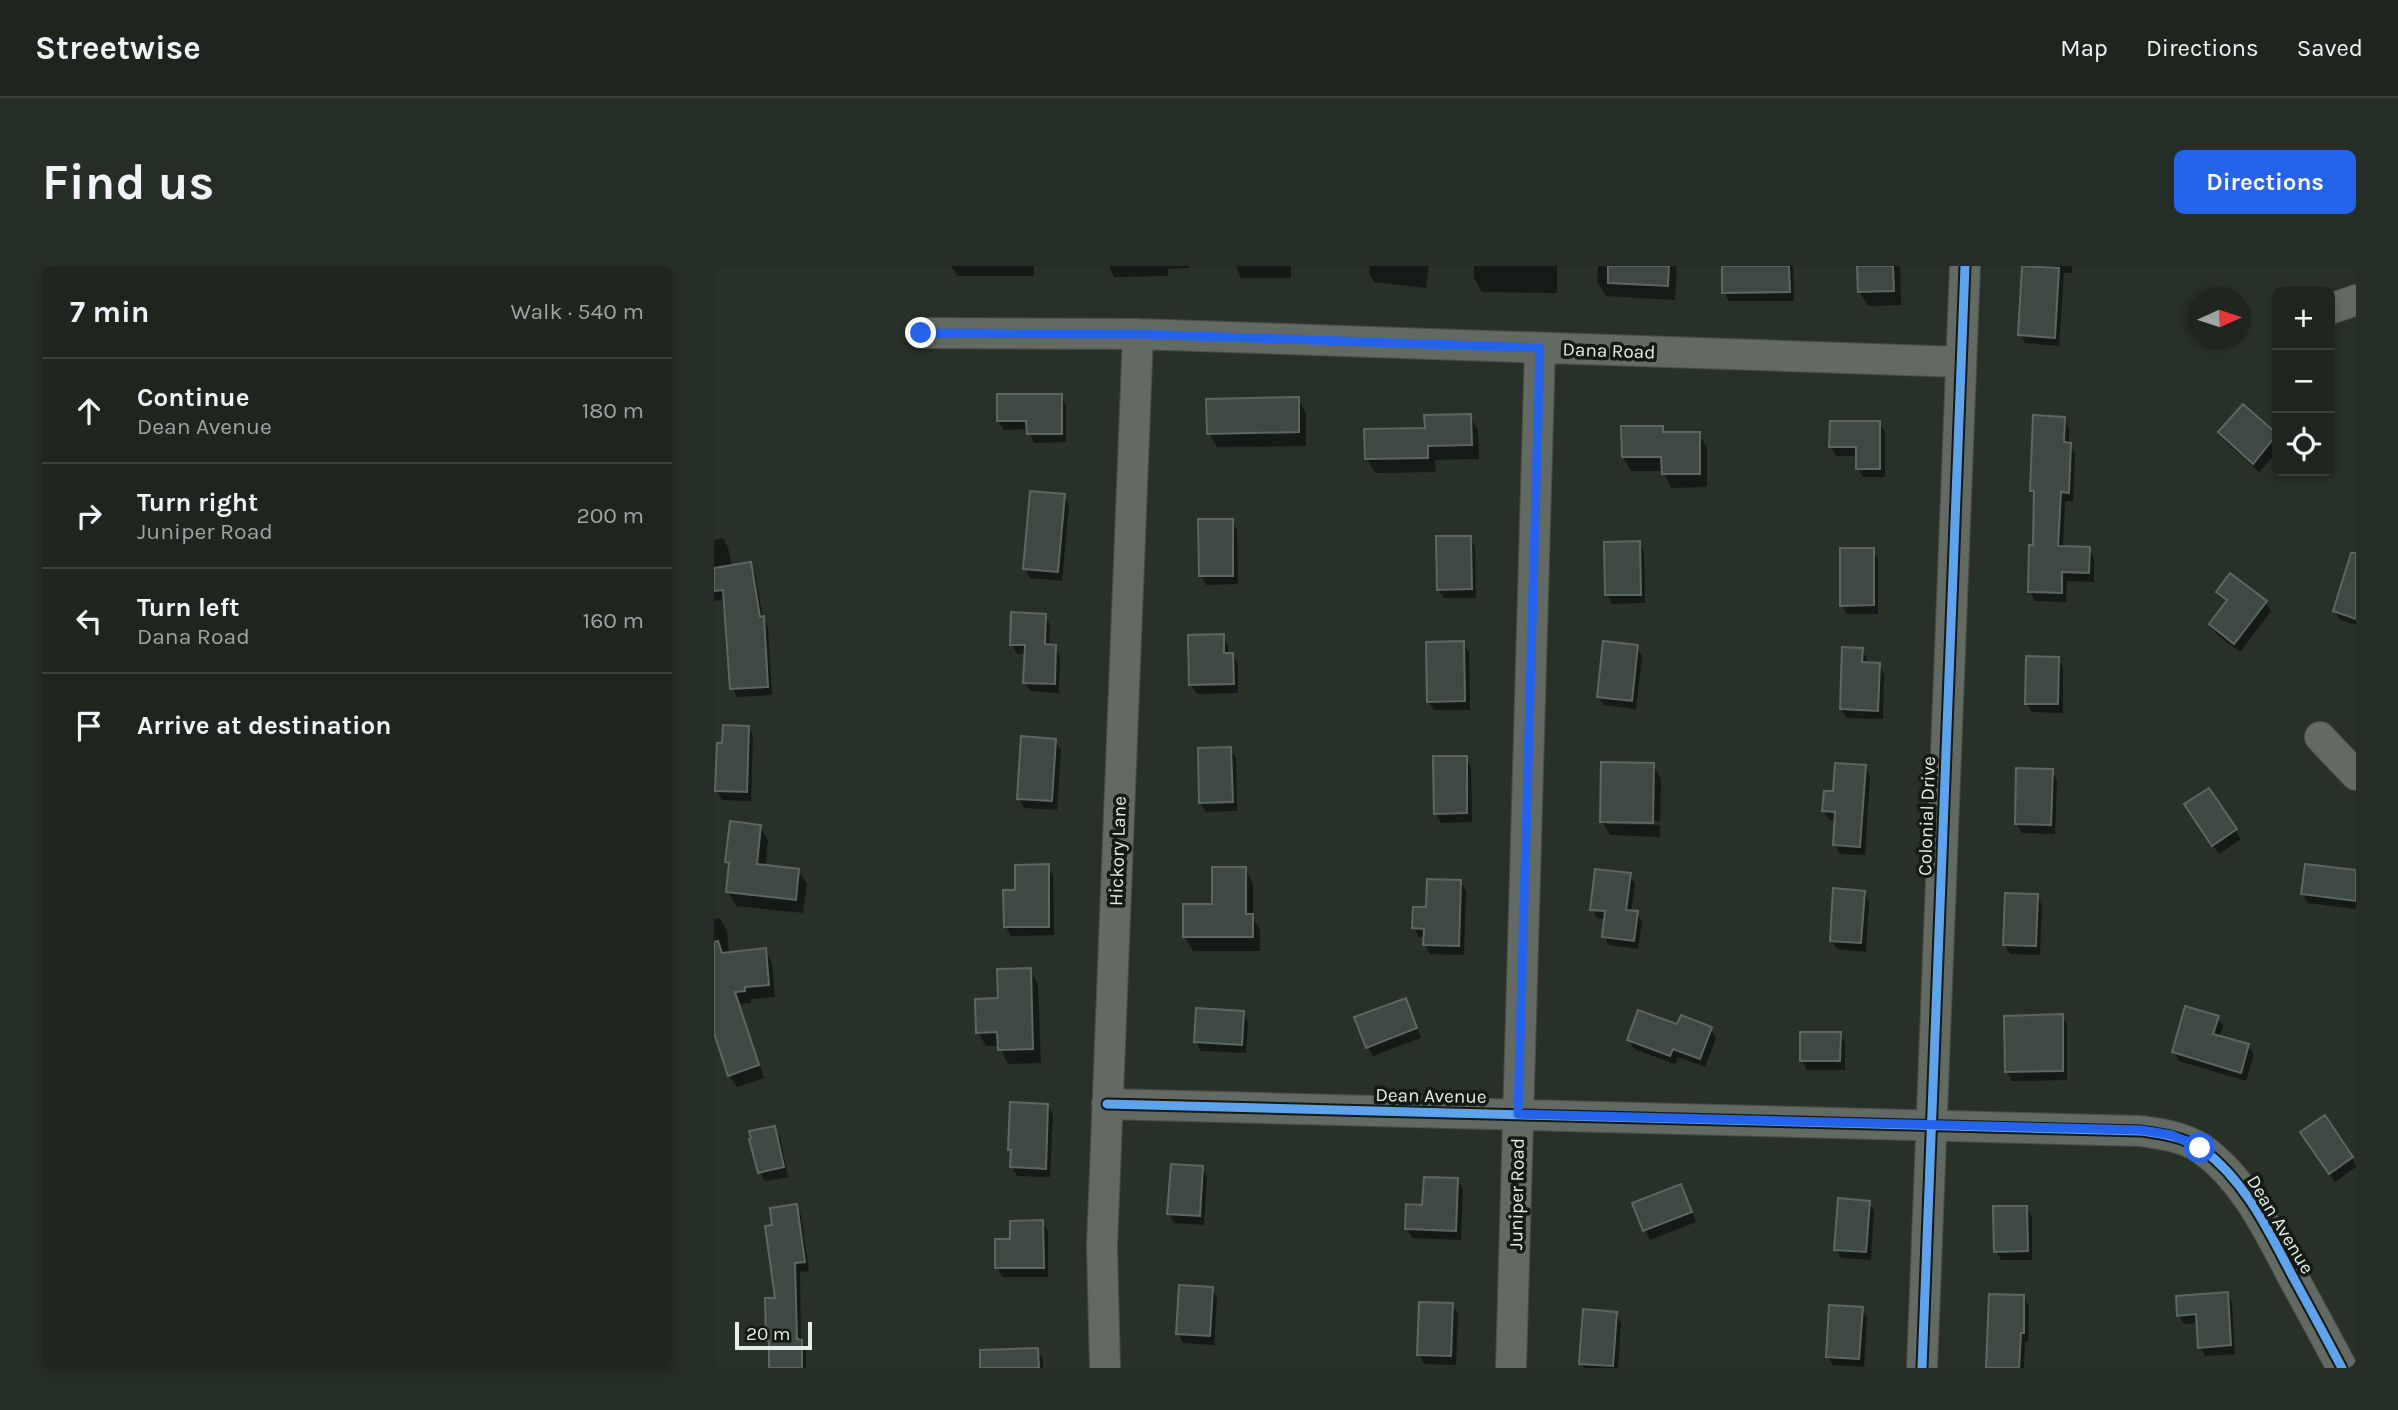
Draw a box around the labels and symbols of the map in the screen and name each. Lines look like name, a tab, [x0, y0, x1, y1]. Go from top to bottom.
north arrow	[2188, 287, 2251, 350]
route end	[905, 317, 936, 348]
street label: Dana Road	[1562, 338, 1656, 364]
street label: Colonial Drive	[1914, 756, 1940, 876]
street label: Hickory Lane	[1105, 796, 1131, 906]
street label: Dean Avenue	[1375, 1084, 1487, 1108]
route start	[2184, 1132, 2215, 1163]
street label: Juniper Road	[1505, 1138, 1529, 1250]
street label: Dean Avenue	[2242, 1171, 2318, 1278]
scale bar	[735, 1319, 812, 1351]

